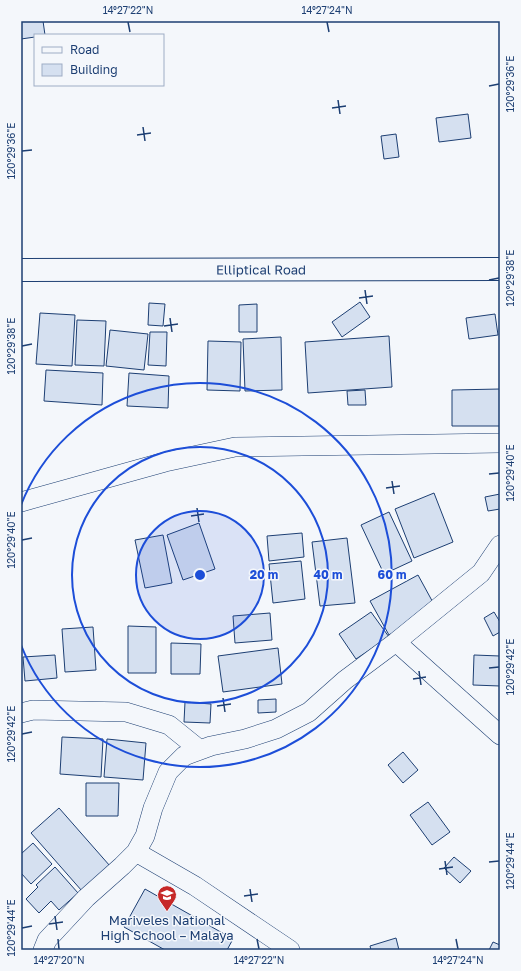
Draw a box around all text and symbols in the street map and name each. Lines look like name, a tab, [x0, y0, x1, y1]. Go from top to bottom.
text: 14°27'22"N	[103, 4, 153, 16]
text: 14°27'24"N	[301, 4, 353, 16]
legend	[34, 34, 164, 86]
text: Road	[70, 42, 99, 57]
text: 120°29'36"E	[504, 56, 516, 112]
text: Building	[70, 62, 118, 77]
text: 120°29'36"E	[5, 123, 17, 179]
text: 120°29'38"E	[504, 250, 516, 306]
street label: Elliptical Road	[216, 261, 306, 278]
text: 120°29'38"E	[5, 318, 17, 374]
text: 120°29'40"E	[504, 444, 516, 502]
text: 120°29'40"E	[5, 511, 17, 569]
text: 20 m	[250, 567, 278, 582]
text: 40 m	[314, 567, 342, 582]
text: 60 m	[378, 567, 406, 582]
centre of rings	[193, 568, 207, 582]
text: 120°29'42"E	[504, 639, 516, 695]
text: 120°29'42"E	[5, 706, 17, 762]
text: 120°29'44"E	[504, 833, 516, 890]
school or university icon: Mariveles National High School – Malaya	[156, 884, 178, 912]
text: 120°29'44"E	[5, 900, 17, 957]
place label: Mariveles National High School – Malaya	[100, 912, 234, 943]
text: 14°27'20"N	[33, 954, 85, 966]
text: 14°27'22"N	[234, 954, 284, 966]
text: 14°27'24"N	[432, 954, 484, 966]

